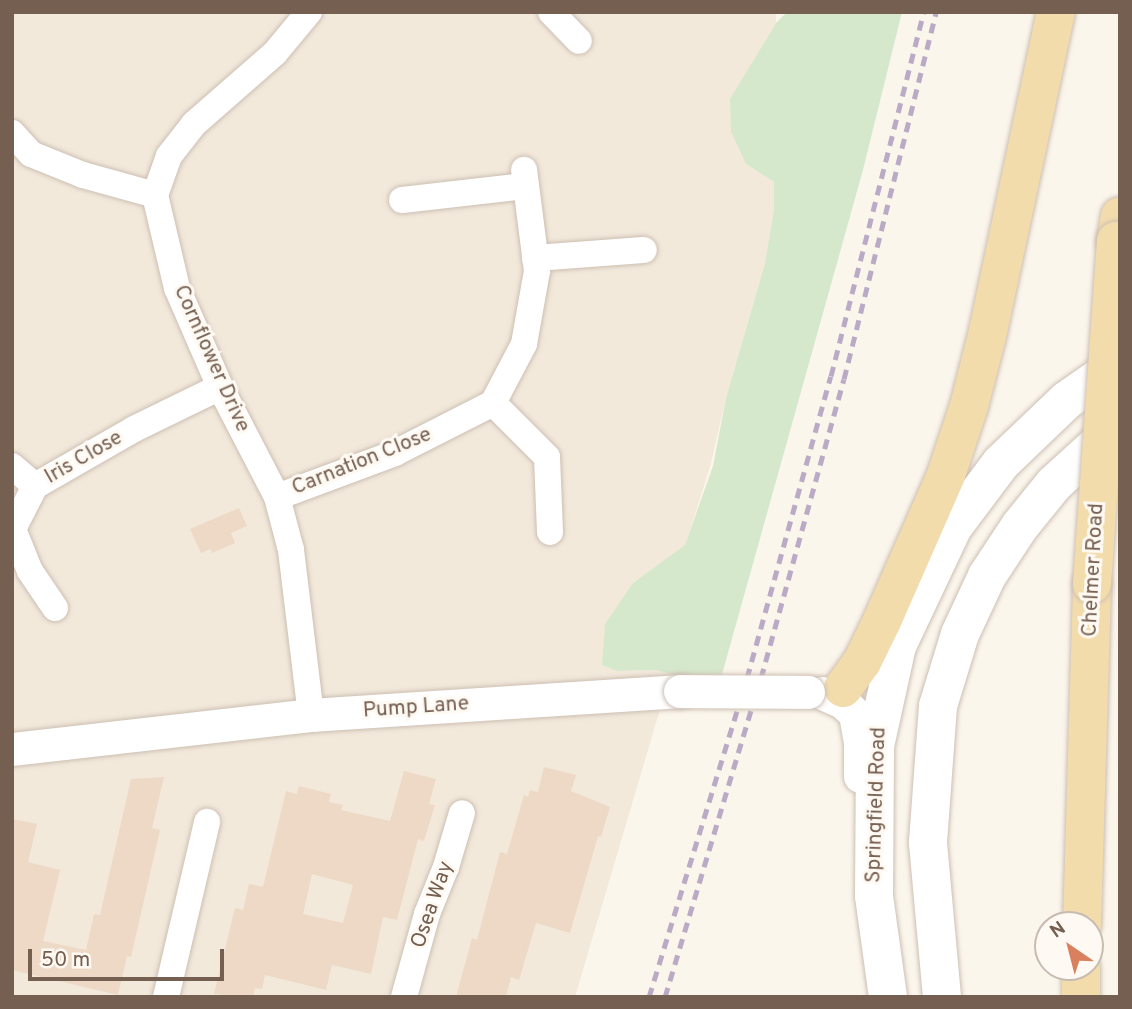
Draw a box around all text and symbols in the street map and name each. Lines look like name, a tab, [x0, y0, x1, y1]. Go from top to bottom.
street label: Cornflower Drive	[167, 282, 255, 436]
street label: Carnation Close	[288, 423, 436, 501]
street label: Iris Close	[41, 426, 127, 490]
street label: Chelmer Road	[1078, 503, 1110, 637]
street label: Pump Lane	[362, 692, 470, 724]
street label: Springfield Road	[862, 727, 892, 883]
street label: Osea Way	[406, 858, 460, 952]
north arrow	[1034, 911, 1104, 981]
text: N	[1046, 917, 1071, 944]
scale bar	[32, 936, 228, 980]
text: 50 m	[41, 947, 90, 974]

